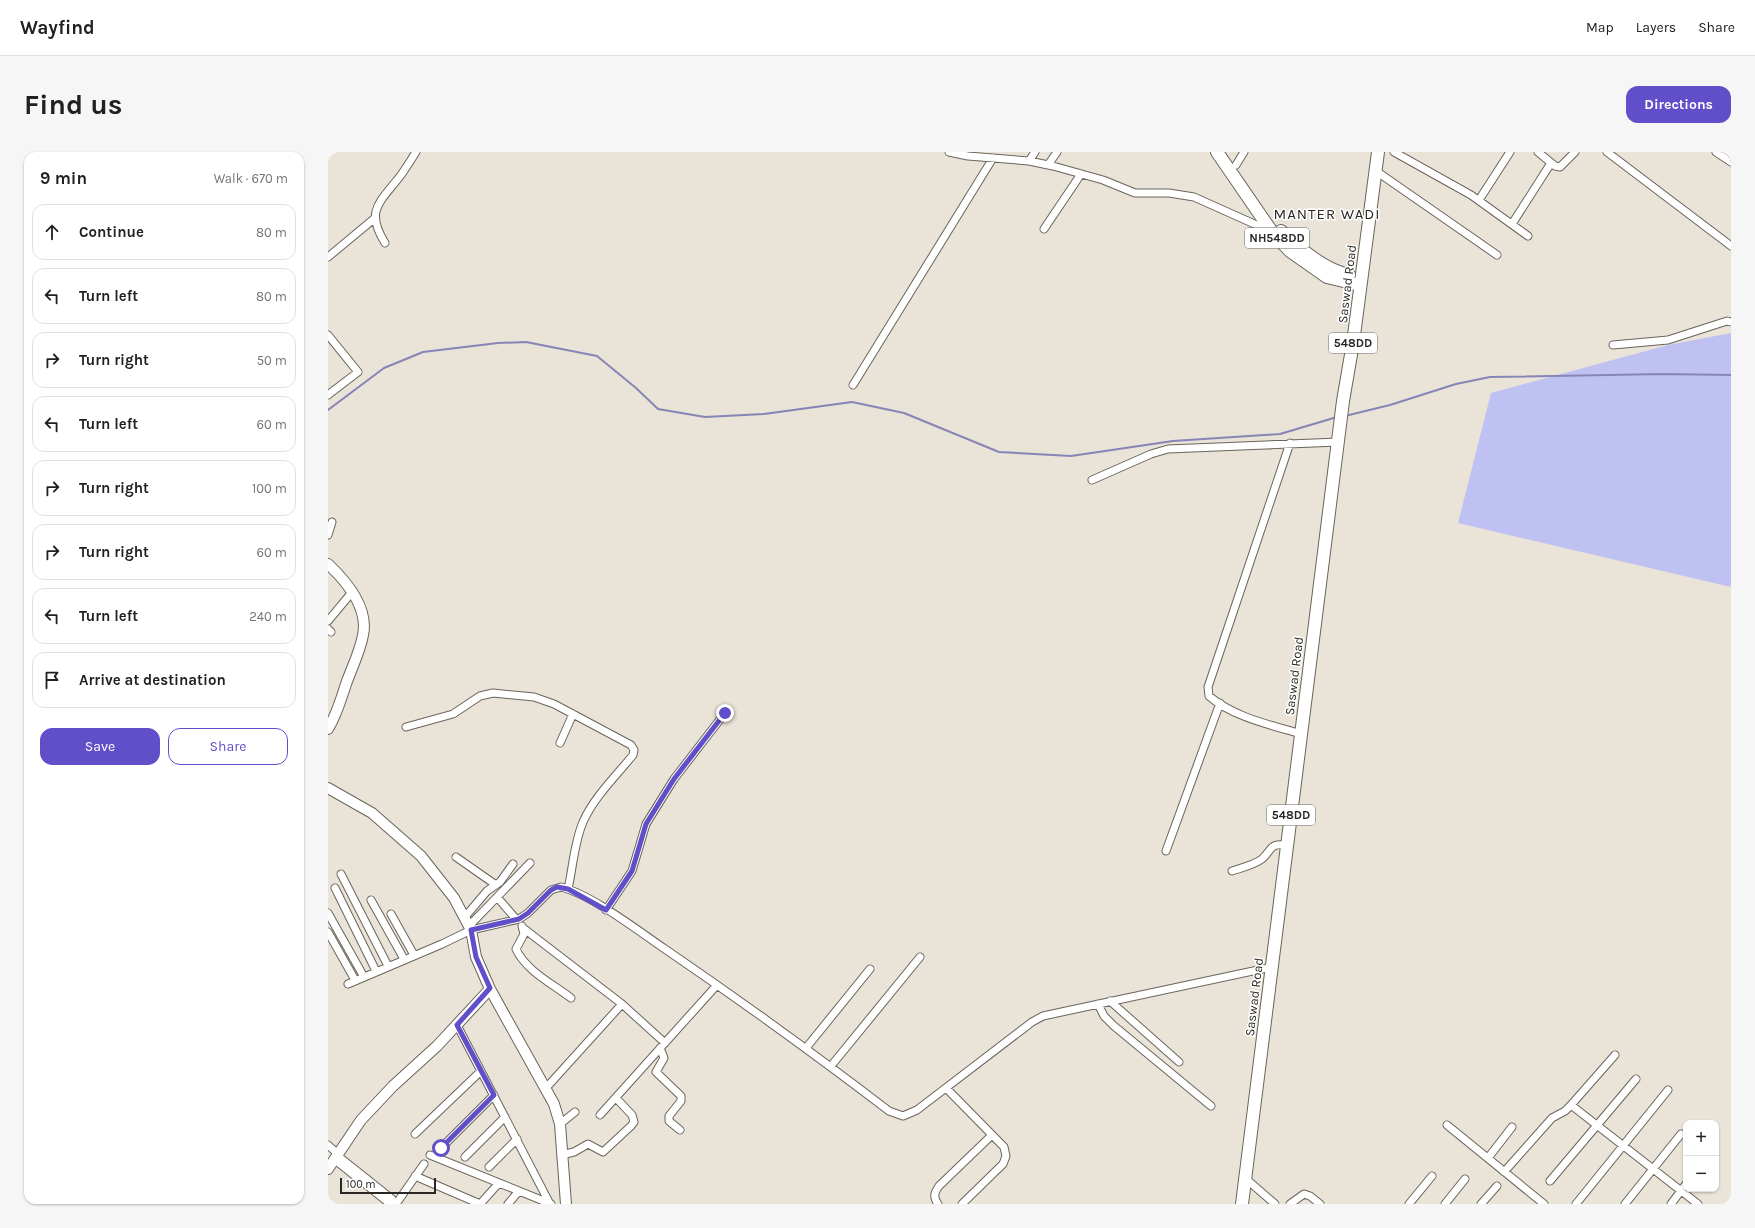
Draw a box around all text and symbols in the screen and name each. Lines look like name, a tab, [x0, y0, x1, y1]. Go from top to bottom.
text: Wayfind	[20, 17, 95, 39]
text: Map	[1586, 19, 1614, 36]
text: Layers	[1636, 19, 1676, 36]
text: Share	[1698, 19, 1735, 36]
button: Directions	[1626, 86, 1731, 123]
text: Find us	[24, 88, 123, 121]
text: 9 min	[40, 168, 87, 188]
text: Walk · 670 m	[214, 171, 288, 186]
district label: MANTER WADI	[1274, 205, 1380, 223]
icon: ahead	[41, 221, 63, 243]
text: Continue	[79, 223, 144, 241]
text: 80 m	[256, 225, 287, 240]
road number: NH548DD	[1245, 228, 1309, 248]
street label: Saswad Road	[1335, 244, 1359, 324]
icon: left	[41, 285, 63, 307]
text: Turn left	[79, 287, 138, 305]
text: 80 m	[256, 289, 287, 304]
road number: 548DD	[1329, 333, 1377, 353]
icon: right	[41, 349, 63, 371]
text: Turn right	[79, 351, 149, 369]
text: 50 m	[257, 353, 287, 368]
icon: left	[41, 413, 63, 435]
text: Turn left	[79, 415, 138, 433]
text: 60 m	[257, 417, 287, 432]
icon: right	[41, 477, 63, 499]
text: Turn right	[79, 479, 149, 497]
text: 100 m	[252, 481, 287, 496]
icon: right	[41, 541, 63, 563]
text: Turn right	[79, 543, 149, 561]
text: 60 m	[257, 545, 287, 560]
icon: left	[41, 605, 63, 627]
text: Turn left	[79, 607, 138, 625]
text: 240 m	[249, 609, 287, 624]
street label: Saswad Road	[1282, 636, 1306, 716]
icon: arrive	[41, 669, 63, 691]
text: Arrive at destination	[79, 671, 226, 689]
route end	[716, 704, 734, 722]
button: Save	[40, 728, 160, 765]
button: Share	[168, 728, 288, 765]
road number: 548DD	[1267, 805, 1315, 825]
street label: Saswad Road	[1242, 957, 1266, 1037]
map controls	[1683, 1120, 1719, 1192]
button: +	[1683, 1120, 1719, 1156]
route start	[432, 1139, 450, 1157]
button: −	[1683, 1156, 1719, 1192]
scale bar	[340, 1176, 436, 1195]
text: 100 m	[346, 1178, 376, 1191]

